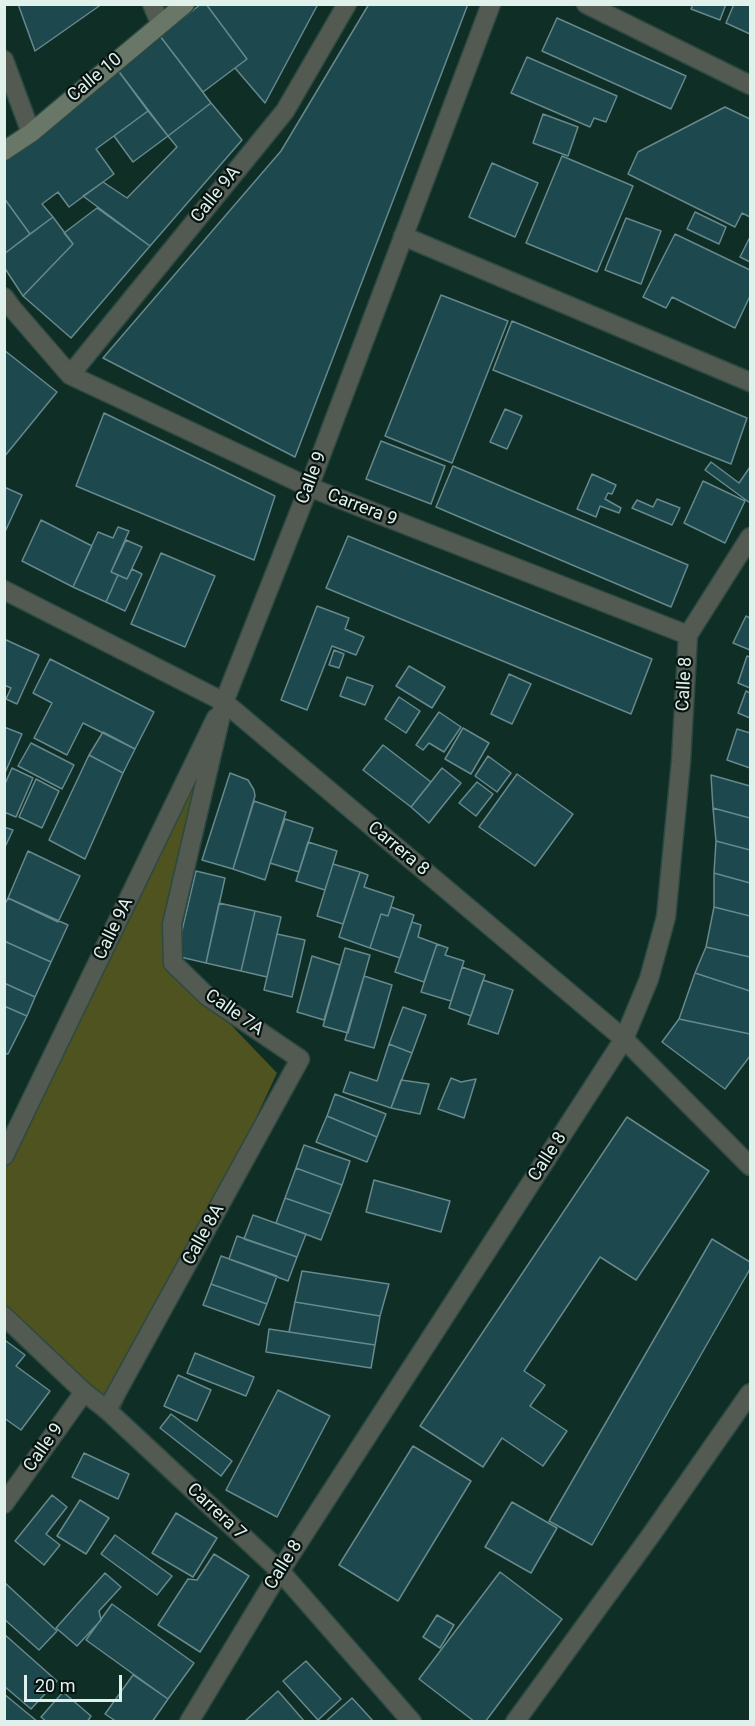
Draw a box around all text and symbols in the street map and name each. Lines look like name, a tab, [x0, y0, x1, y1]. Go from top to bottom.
street label: Calle 10	[63, 49, 127, 107]
street label: Calle 9A	[187, 163, 245, 227]
street label: Calle 9	[292, 449, 332, 507]
street label: Carrera 9	[324, 485, 400, 531]
street label: Calle 8	[673, 656, 697, 712]
street label: Carrera 8	[363, 817, 433, 881]
street label: Calle 9A	[90, 895, 138, 963]
street label: Calle 7A	[201, 985, 267, 1041]
street label: Calle 8	[524, 1128, 572, 1186]
street label: Calle 8A	[179, 1201, 229, 1269]
street label: Calle 9	[20, 1420, 68, 1476]
street label: Carrera 7	[182, 1479, 250, 1545]
street label: Calle 8	[260, 1536, 308, 1594]
scale bar	[27, 1663, 124, 1701]
text: 20 m	[35, 1675, 75, 1696]

